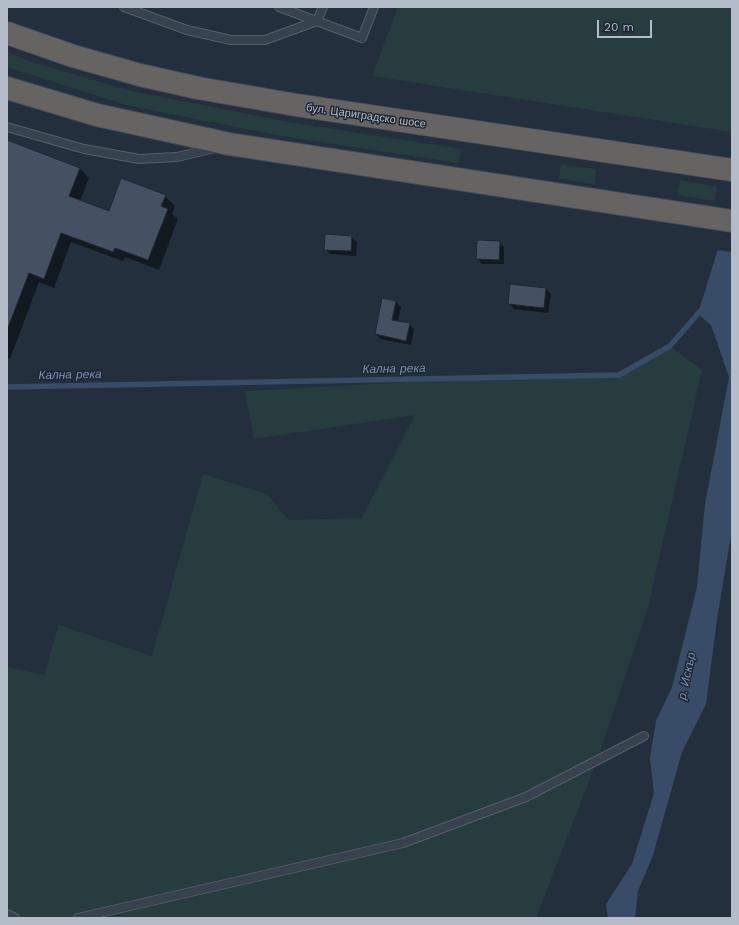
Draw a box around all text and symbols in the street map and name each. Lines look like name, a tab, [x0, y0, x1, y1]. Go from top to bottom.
scale bar	[599, 12, 654, 38]
text: 20 m	[604, 20, 634, 34]
street label: бул. Цариградско шосе	[305, 101, 427, 131]
water label: Кална река	[362, 361, 426, 377]
water label: Кална река	[38, 367, 102, 383]
water label: р. Искър	[675, 651, 699, 701]

